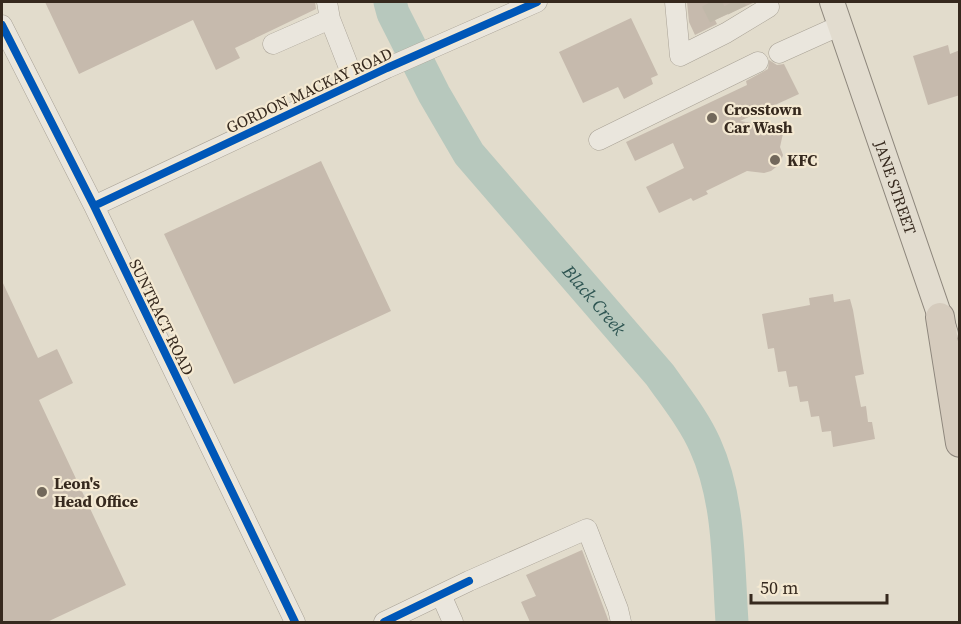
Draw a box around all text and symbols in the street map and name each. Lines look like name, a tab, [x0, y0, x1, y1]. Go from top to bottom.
street label: GORDON MACKAY ROAD	[222, 42, 396, 138]
place label: Crosstown Car Wash	[724, 98, 802, 138]
marker: Crosstown Car Wash	[705, 111, 719, 125]
street label: JANE STREET	[869, 137, 922, 238]
place label: KFC	[787, 149, 817, 171]
marker: KFC	[768, 153, 782, 167]
street label: SUNTRACT ROAD	[124, 255, 200, 379]
water label: Black Creek	[557, 258, 632, 340]
place label: Leon's Head Office	[54, 472, 138, 512]
marker: Leon's Head Office	[35, 485, 49, 499]
scale bar	[751, 567, 888, 605]
text: 50 m	[760, 575, 798, 600]

